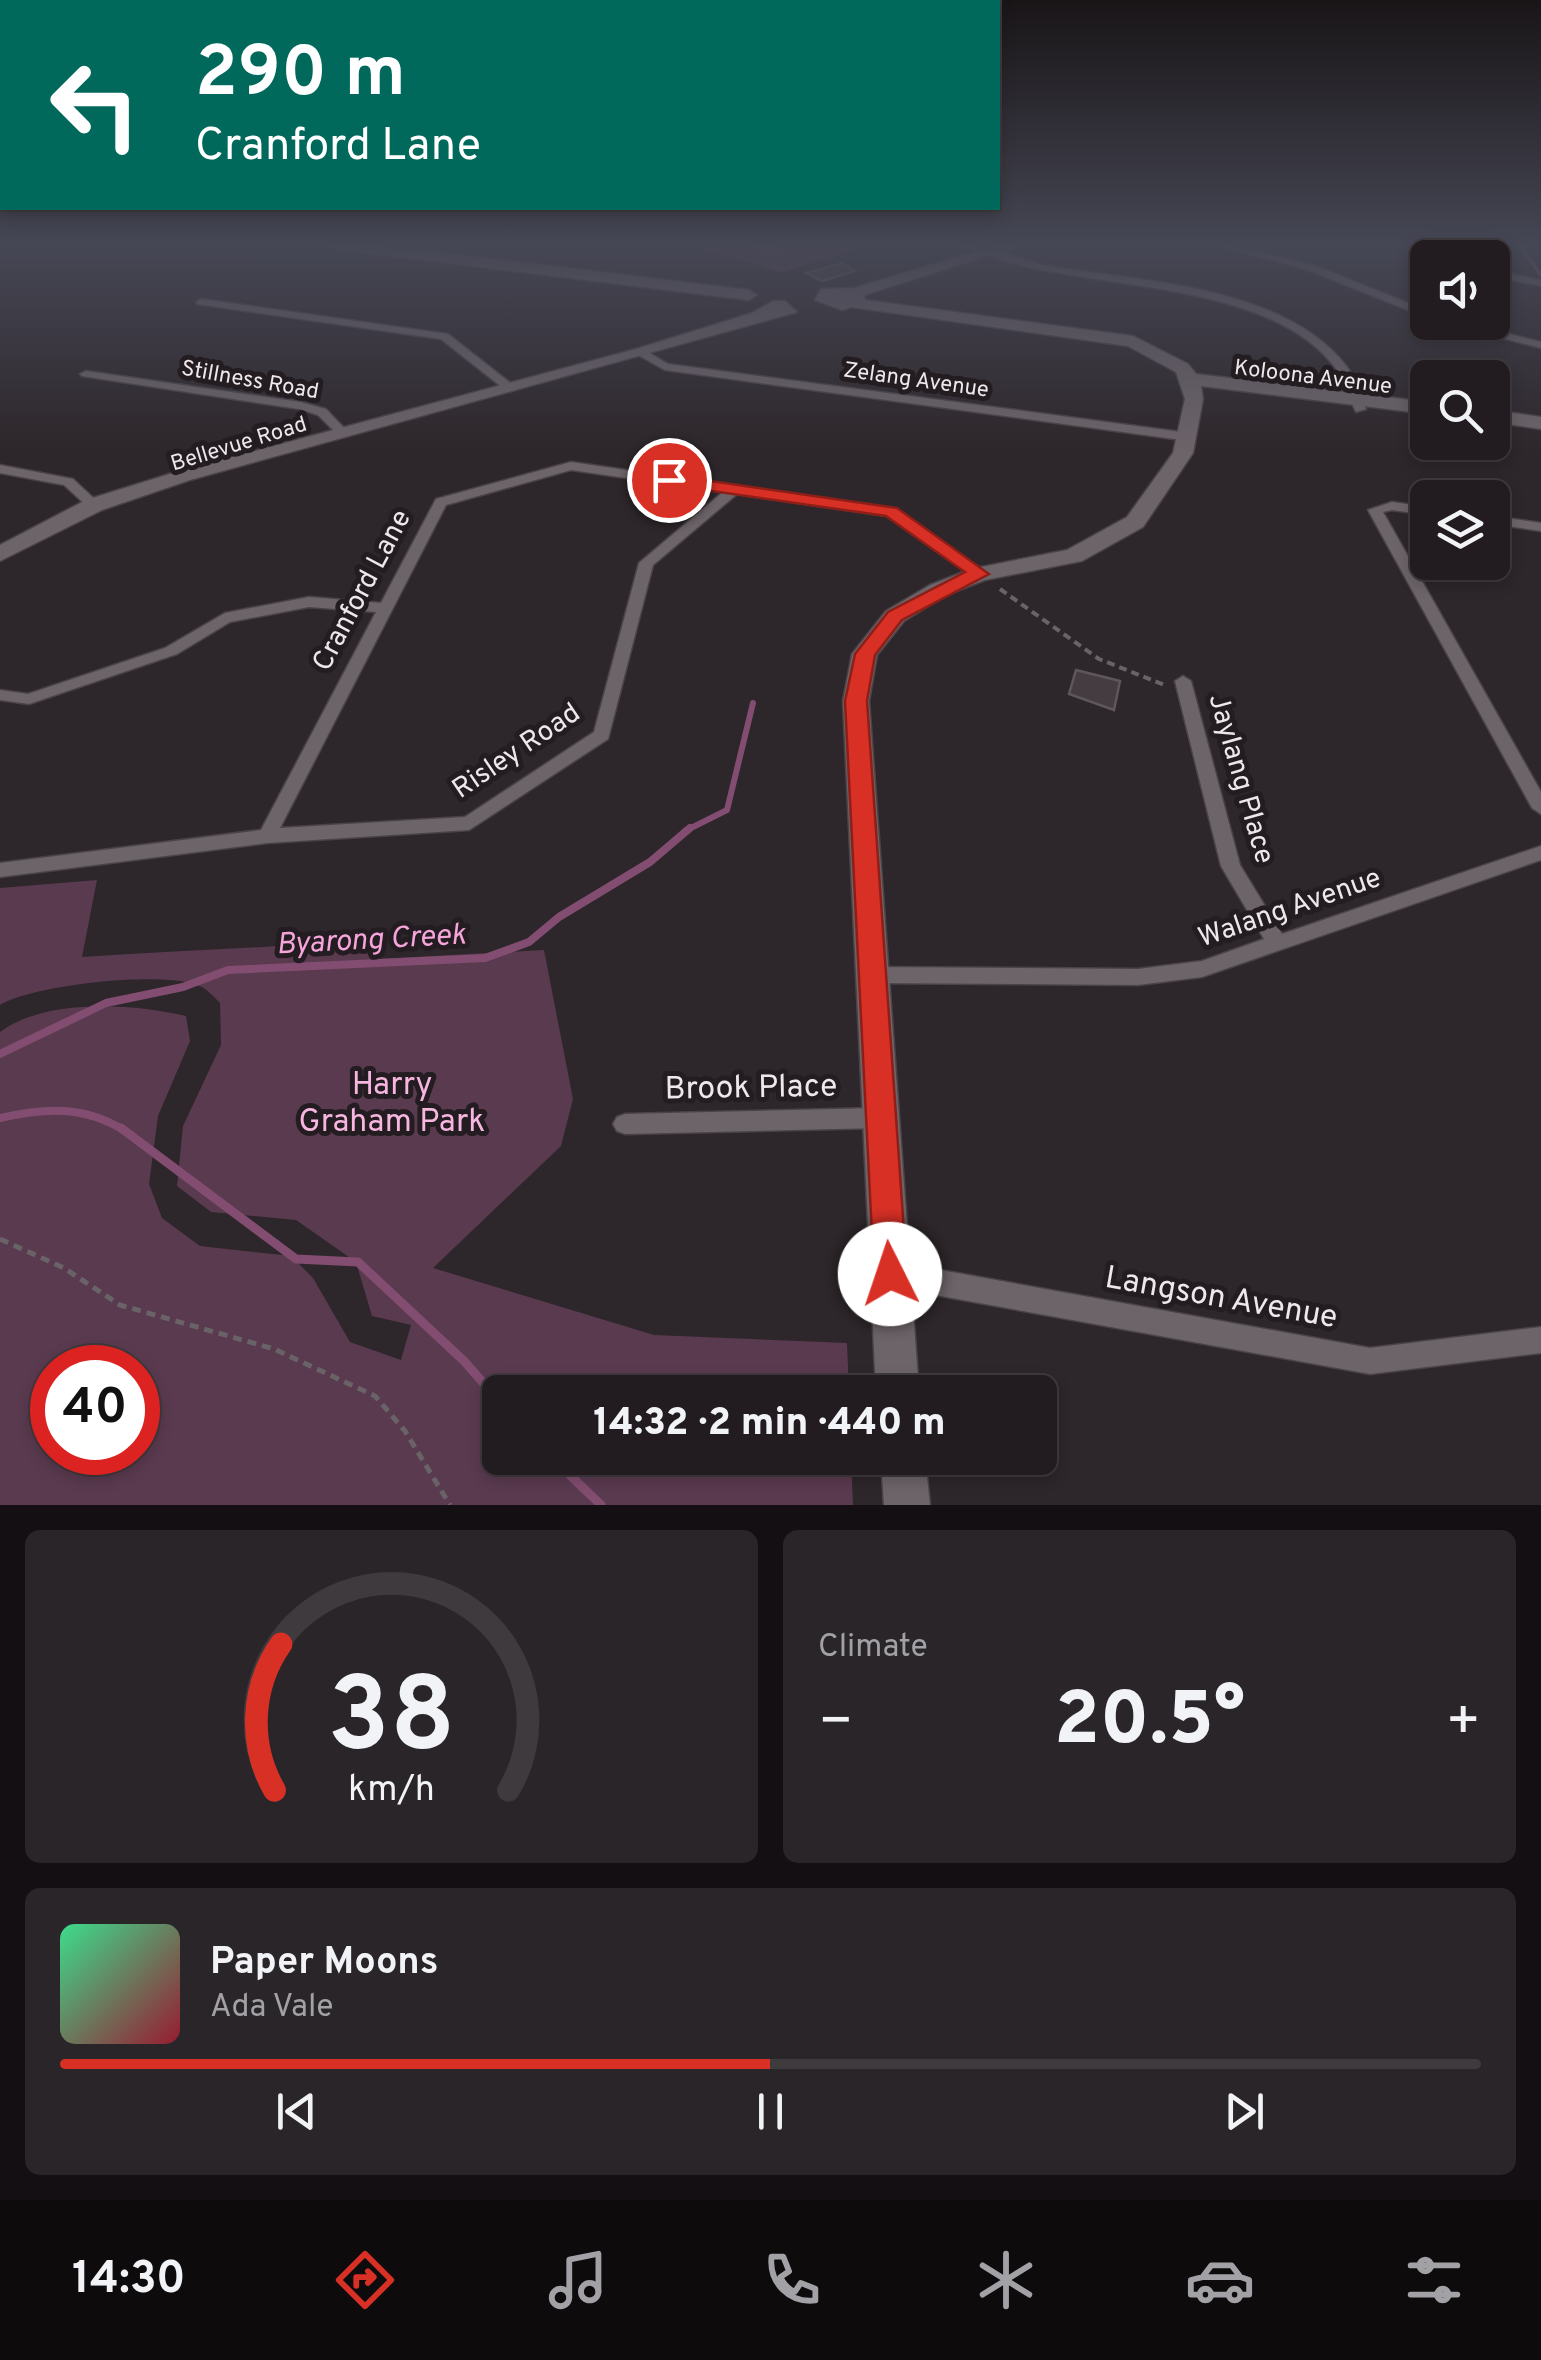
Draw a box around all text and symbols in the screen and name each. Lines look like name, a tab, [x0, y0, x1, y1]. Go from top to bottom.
text: 290 m	[195, 32, 406, 121]
icon: left	[30, 40, 160, 170]
text: Cranford Lane	[195, 119, 481, 176]
map controls	[1410, 240, 1510, 580]
button: sound	[1410, 240, 1510, 340]
street label: Koloona Avenue	[1233, 355, 1393, 401]
street label: Stillness Road	[179, 356, 321, 406]
street label: Zelang Avenue	[842, 357, 990, 405]
button: search	[1410, 360, 1510, 460]
street label: Bellevue Road	[168, 411, 310, 479]
pin	[627, 438, 712, 523]
icon: arrive	[642, 453, 697, 508]
button: layers	[1410, 480, 1510, 580]
street label: Cranford Lane	[305, 504, 421, 678]
street label: Jaylang Place	[1199, 690, 1281, 868]
street label: Risley Road	[446, 696, 588, 808]
street label: Walang Avenue	[1194, 861, 1386, 957]
water label: Byarong Creek	[275, 918, 467, 964]
park label: Harry Graham Park	[299, 1066, 485, 1143]
street label: Brook Place	[664, 1067, 838, 1111]
position arrow	[838, 1222, 942, 1326]
street label: Langson Avenue	[1102, 1259, 1340, 1339]
speed limit sign: 40	[30, 1345, 160, 1475]
text: 14:32 · 2 min · 440 m	[593, 1400, 946, 1449]
text: Climate	[818, 1628, 928, 1668]
text: 38	[328, 1656, 455, 1788]
text: 20.5°	[1054, 1676, 1245, 1771]
text: −	[818, 1689, 853, 1759]
text: +	[1446, 1689, 1481, 1759]
text: km/h	[348, 1768, 435, 1814]
text: Paper Moons	[210, 1939, 439, 1988]
text: Ada Vale	[210, 1988, 334, 2028]
icon: previous	[269, 2084, 324, 2139]
icon: pause	[743, 2084, 798, 2139]
icon: next	[1217, 2084, 1272, 2139]
icon: directions	[330, 2245, 400, 2315]
icon: music	[543, 2245, 613, 2315]
icon: phone	[757, 2245, 827, 2315]
icon: climate	[971, 2245, 1041, 2315]
icon: car	[1185, 2245, 1255, 2315]
icon: filters	[1399, 2245, 1469, 2315]
text: 14:30	[72, 2252, 186, 2309]

